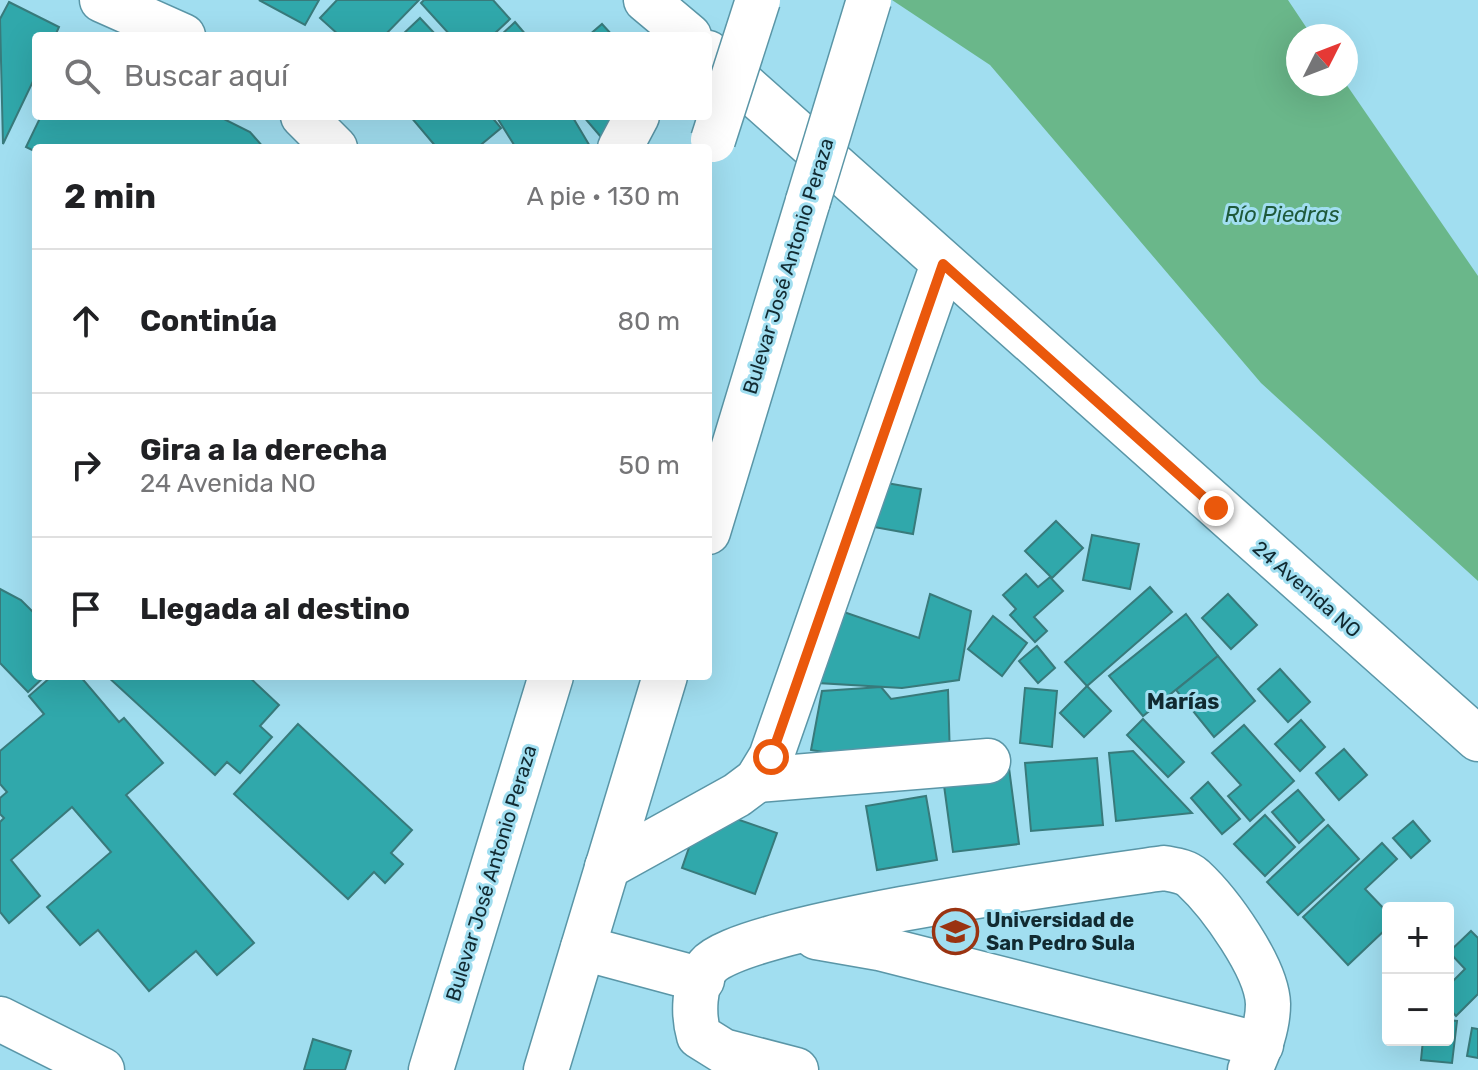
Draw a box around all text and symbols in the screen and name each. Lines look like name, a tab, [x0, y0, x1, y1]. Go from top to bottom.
north arrow	[1286, 24, 1358, 96]
search box	[32, 32, 712, 120]
icon: search	[60, 54, 104, 98]
text: Buscar aquí	[124, 58, 288, 94]
street label: Bulevar José Antonio Peraza	[738, 135, 838, 397]
text: 2 min	[64, 176, 156, 217]
text: A pie · 130 m	[526, 181, 680, 212]
water label: Río Piedras	[1224, 201, 1340, 228]
icon: ahead	[64, 299, 108, 343]
text: Continúa	[140, 303, 277, 339]
text: 80 m	[617, 306, 680, 337]
text: Gira a la derecha	[140, 432, 387, 468]
icon: right	[64, 443, 108, 487]
text: 50 m	[619, 450, 680, 481]
text: 24 Avenida NO	[140, 468, 316, 499]
route end	[1198, 490, 1234, 526]
street label: 24 Avenida NO	[1248, 536, 1366, 642]
icon: arrive	[64, 587, 108, 631]
text: Llegada al destino	[140, 591, 410, 627]
district label: Marías	[1147, 688, 1219, 715]
route start	[753, 739, 789, 775]
street label: Bulevar José Antonio Peraza	[441, 742, 541, 1004]
map controls	[1382, 902, 1454, 1046]
button: +	[1382, 902, 1454, 974]
school or university icon: Universidad de San Pedro Sula	[931, 908, 979, 956]
place label: Universidad de San Pedro Sula	[986, 908, 1135, 955]
button: −	[1382, 974, 1454, 1046]

